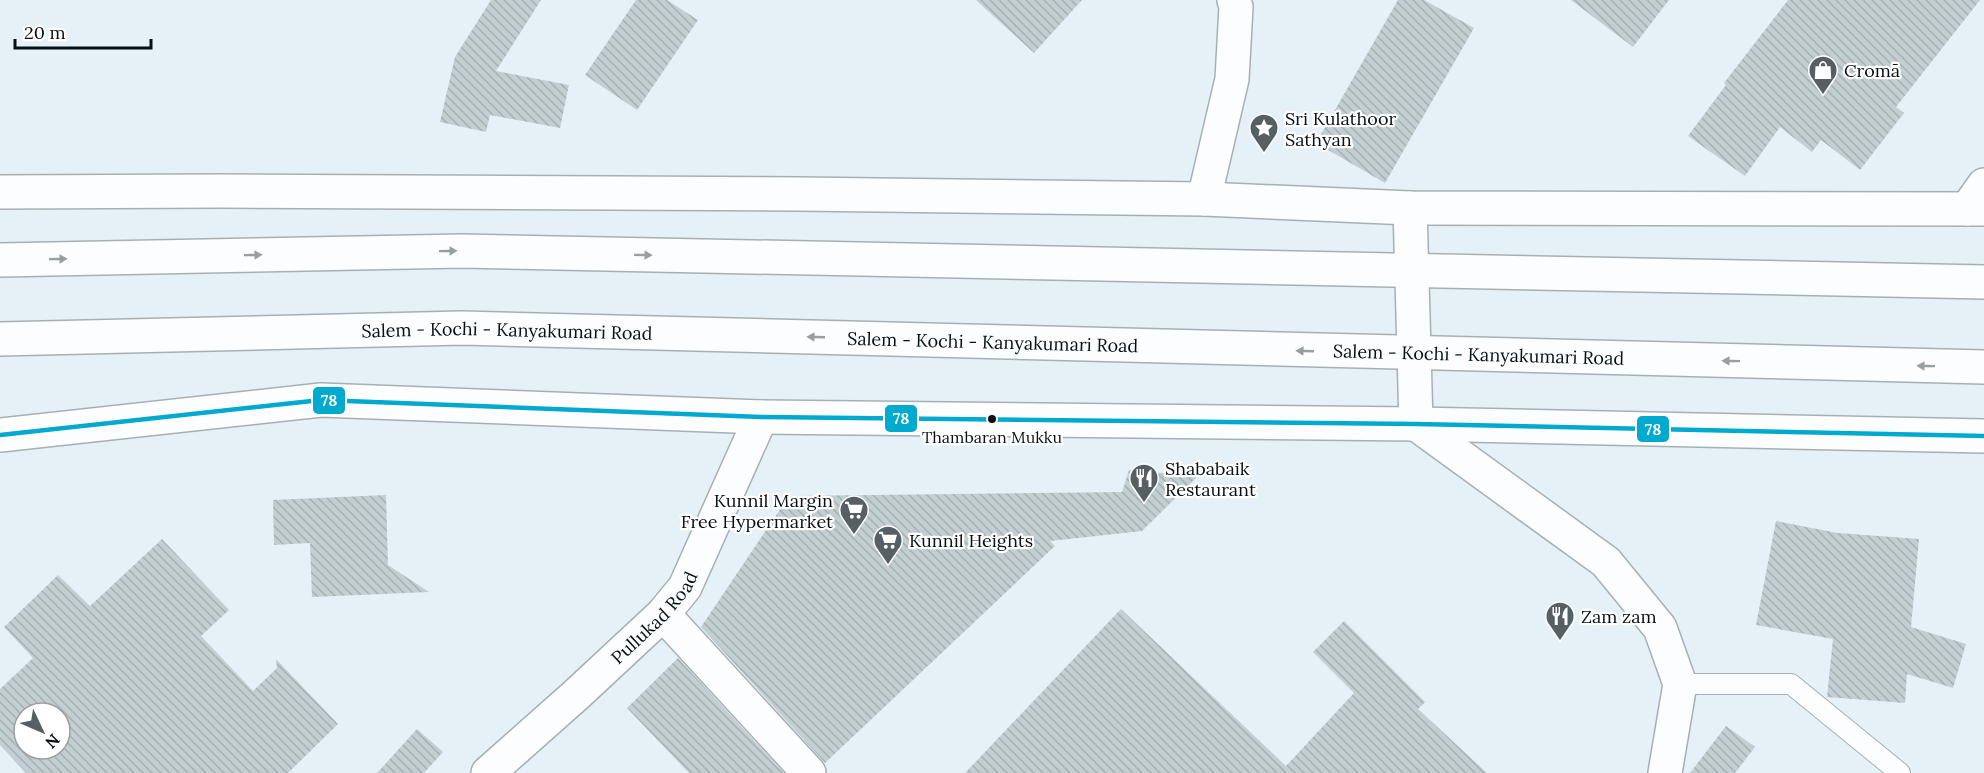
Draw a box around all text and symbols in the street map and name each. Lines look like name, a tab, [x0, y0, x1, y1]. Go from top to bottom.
scale bar	[15, 12, 152, 50]
text: 20 m	[24, 21, 66, 44]
shop icon: Cromā	[1807, 54, 1839, 96]
place label: Cromā	[1844, 59, 1900, 82]
place label: Sri Kulathoor Sathyan	[1285, 107, 1396, 151]
place icon: Sri Kulathoor Sathyan	[1248, 112, 1280, 154]
one-way arrow	[439, 247, 458, 256]
one-way arrow	[244, 250, 263, 260]
one-way arrow	[634, 250, 653, 260]
one-way arrow	[49, 254, 68, 263]
street label: Salem - Kochi - Kanyakumari Road	[361, 317, 653, 344]
street label: Salem - Kochi - Kanyakumari Road	[847, 326, 1139, 357]
one-way arrow	[806, 333, 825, 342]
street label: Salem - Kochi - Kanyakumari Road	[1333, 339, 1625, 369]
one-way arrow	[1295, 346, 1314, 355]
one-way arrow	[1721, 356, 1740, 366]
one-way arrow	[1916, 361, 1935, 371]
line badge: 78	[312, 386, 346, 415]
text: 78	[321, 390, 337, 410]
line badge: 78	[884, 404, 918, 433]
text: 78	[893, 408, 909, 428]
marker: Thambaran Mukku	[986, 413, 998, 425]
line badge: 78	[1636, 415, 1670, 443]
text: 78	[1645, 419, 1661, 439]
place label: Thambaran Mukku	[922, 427, 1062, 447]
place label: Shababaik Restaurant	[1165, 457, 1256, 501]
restaurant icon: Shababaik Restaurant	[1128, 462, 1160, 504]
place label: Kunnil Margin Free Hypermarket	[681, 489, 833, 533]
supermarket icon: Kunnil Margin Free Hypermarket	[838, 494, 870, 536]
supermarket icon: Kunnil Heights	[872, 524, 904, 566]
place label: Kunnil Heights	[909, 529, 1033, 552]
street label: Pullukad Road	[606, 568, 702, 669]
restaurant icon: Zam zam	[1544, 600, 1576, 642]
place label: Zam zam	[1581, 605, 1657, 628]
north arrow	[12, 701, 72, 761]
text: N	[41, 730, 64, 753]

